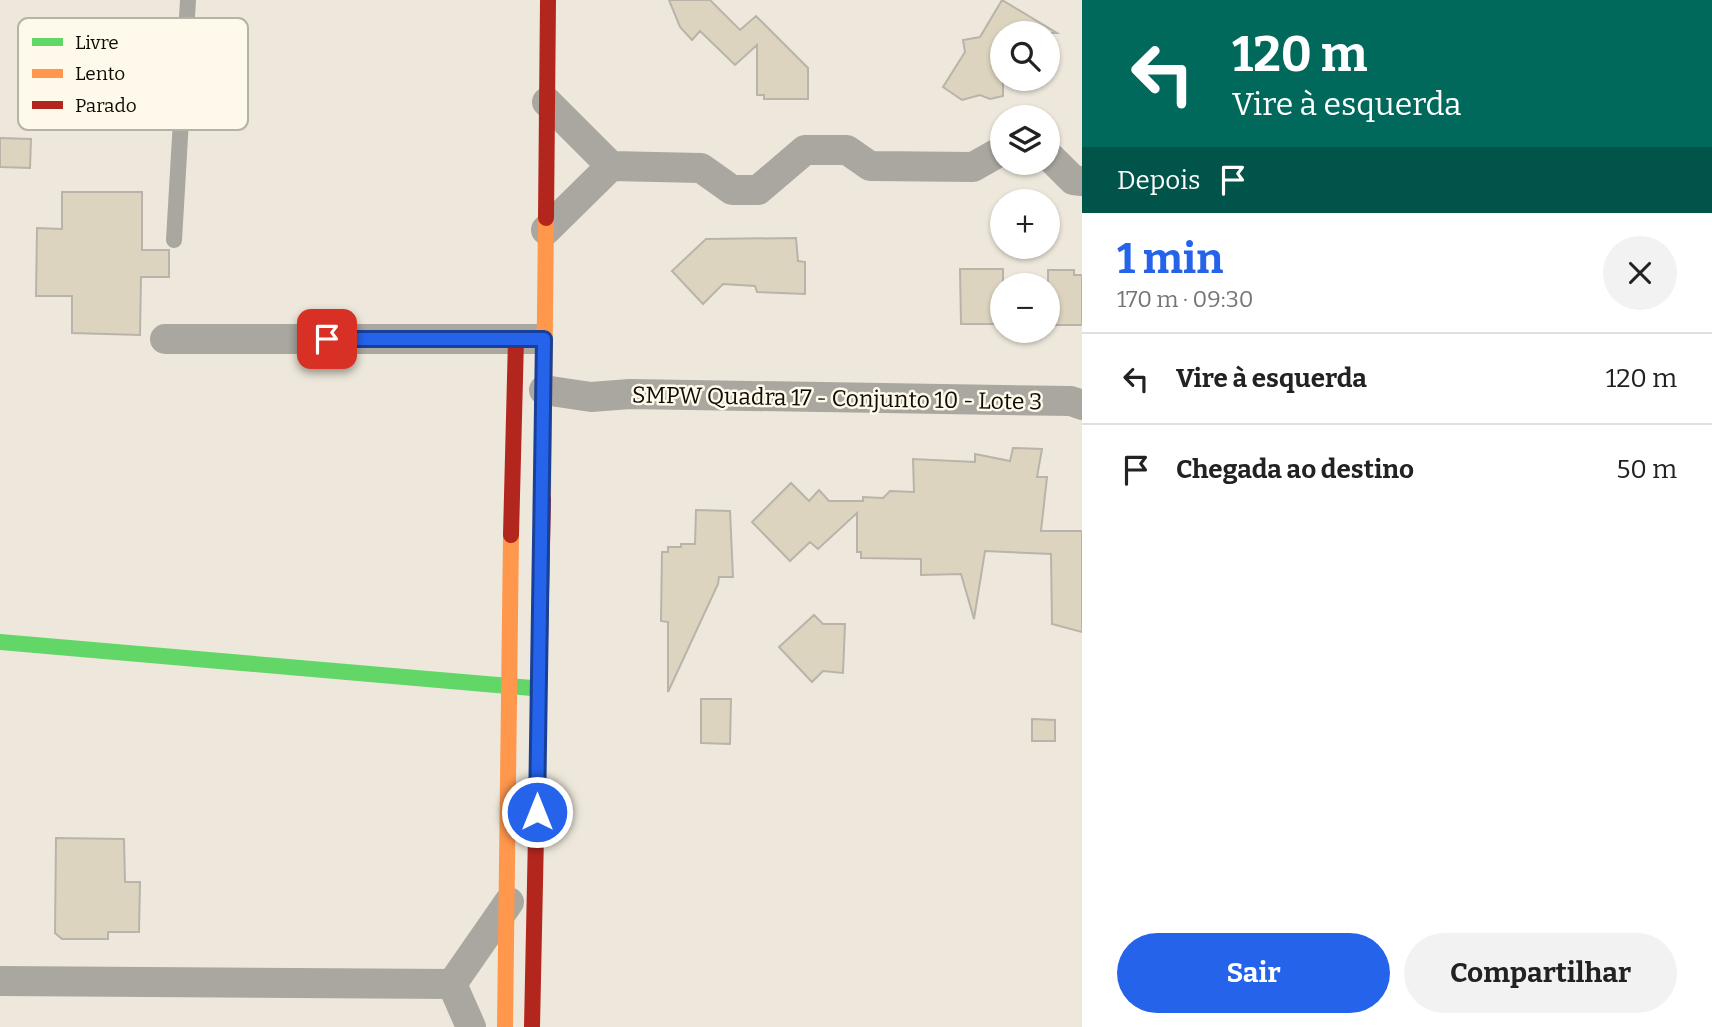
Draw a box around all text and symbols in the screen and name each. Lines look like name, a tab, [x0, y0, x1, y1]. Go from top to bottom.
legend	[18, 18, 248, 130]
map controls	[990, 21, 1060, 343]
button: search	[990, 21, 1060, 91]
text: 120 m	[1232, 25, 1367, 84]
icon: left	[1117, 28, 1208, 119]
text: Livre	[75, 31, 119, 54]
text: Lento	[75, 62, 125, 85]
text: Vire à esquerda	[1232, 85, 1462, 123]
text: Parado	[75, 94, 137, 117]
button: layers	[990, 105, 1060, 175]
icon: arrive	[1214, 161, 1252, 199]
text: Depois	[1117, 165, 1200, 196]
button: +	[990, 189, 1060, 259]
text: 1 min	[1117, 234, 1223, 284]
button: close	[1603, 236, 1677, 310]
button: −	[990, 273, 1060, 343]
text: 170 m · 09:30	[1117, 285, 1254, 313]
pin	[297, 309, 357, 369]
icon: arrive	[308, 320, 346, 358]
icon: left	[1117, 360, 1155, 398]
text: Vire à esquerda	[1176, 363, 1367, 394]
text: 120 m	[1606, 363, 1677, 394]
street label: SMPW Quadra 17 - Conjunto 10 - Lote 3	[632, 380, 1042, 416]
icon: arrive	[1117, 451, 1155, 489]
text: Chegada ao destino	[1176, 454, 1414, 485]
text: 50 m	[1616, 454, 1677, 485]
position arrow	[500, 775, 574, 849]
button: Sair	[1117, 933, 1390, 1013]
button: Compartilhar	[1404, 933, 1677, 1013]

